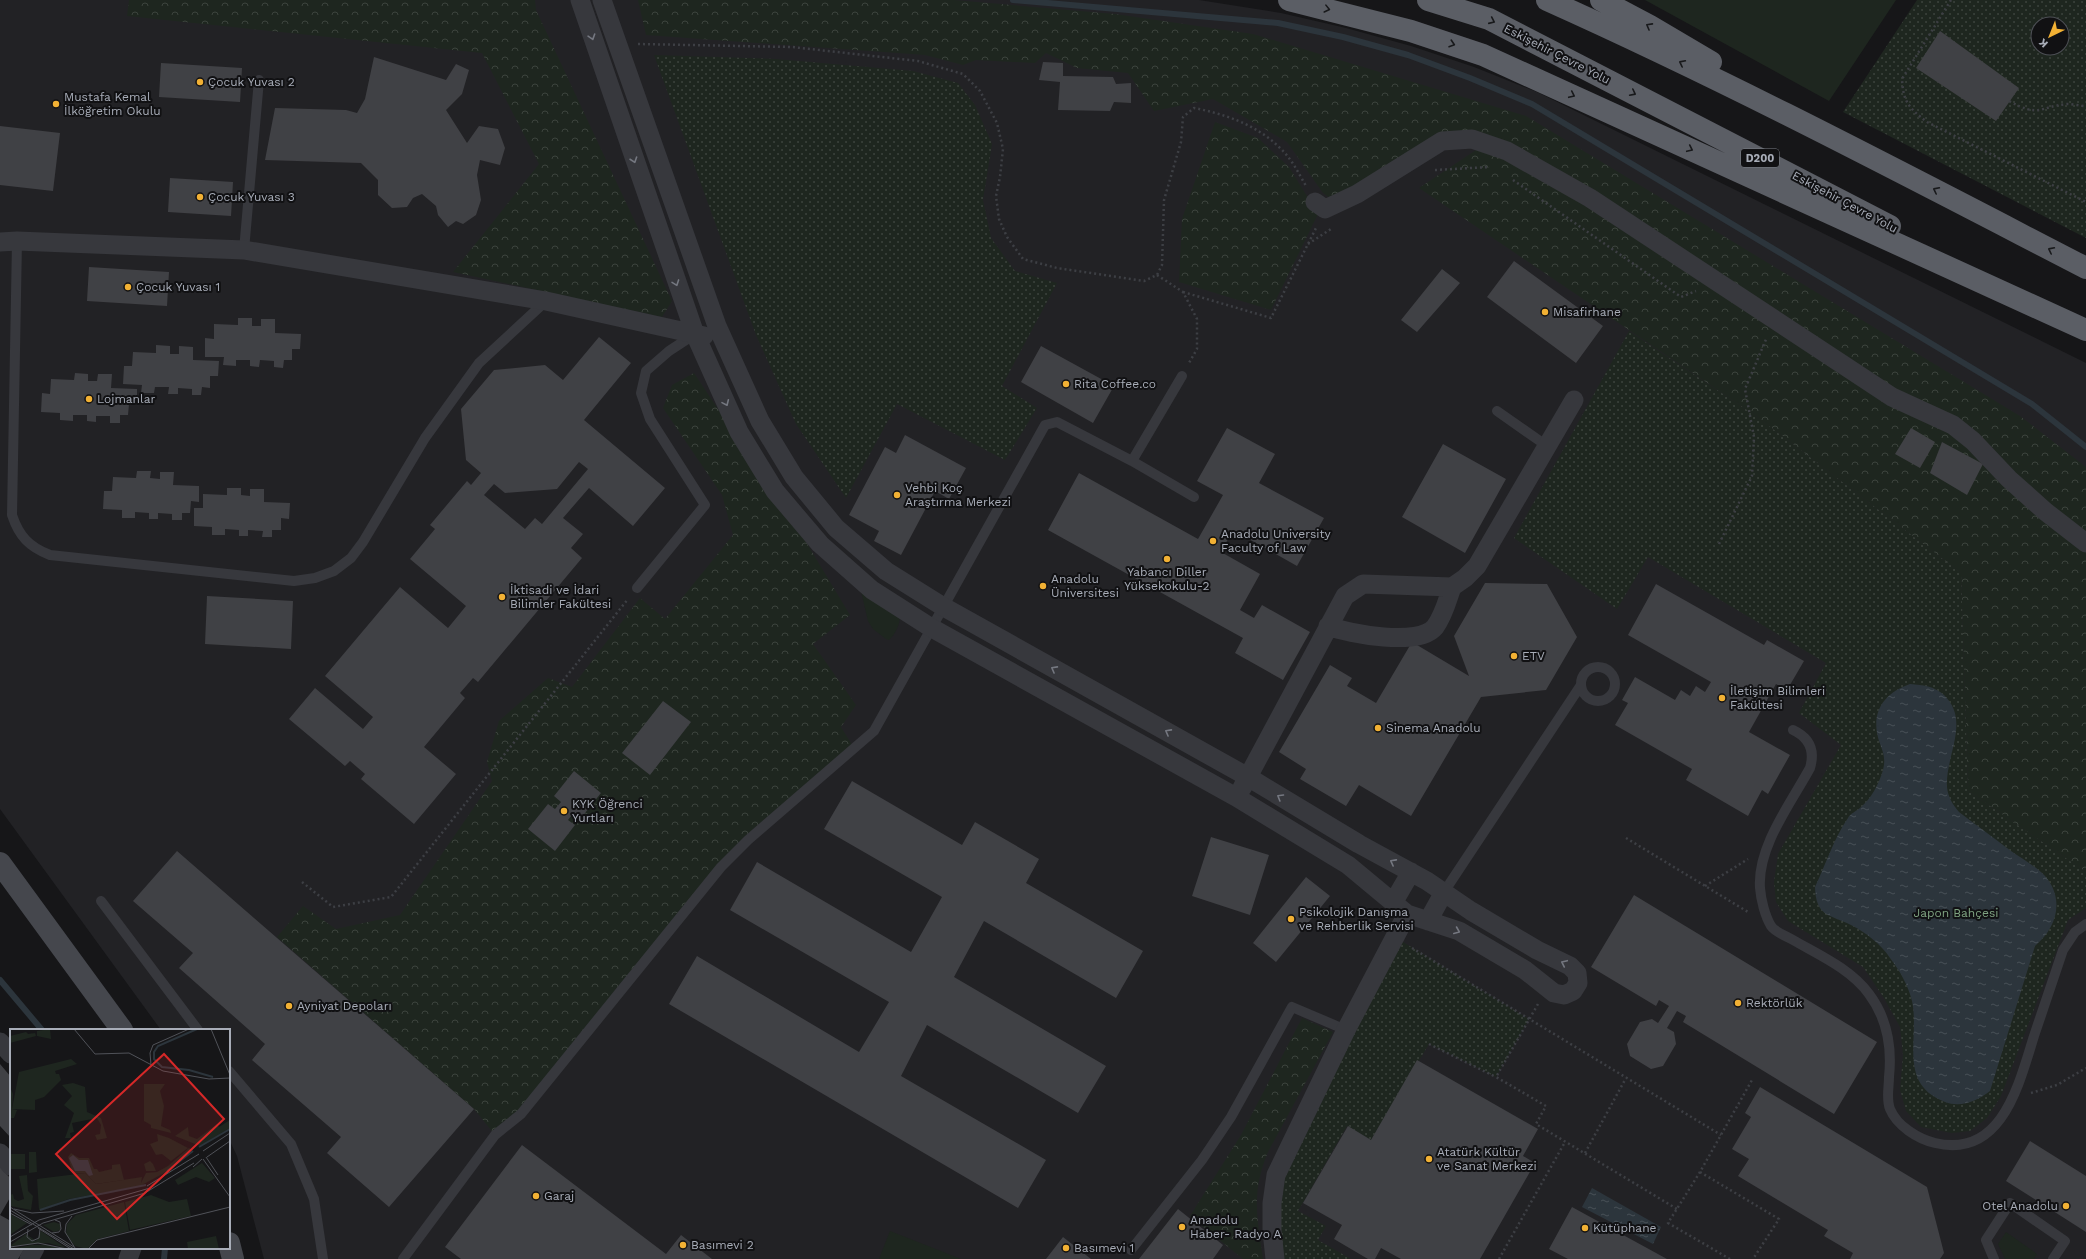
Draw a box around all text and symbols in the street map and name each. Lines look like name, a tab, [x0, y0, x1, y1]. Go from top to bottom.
one-way arrow	[1324, 5, 1330, 13]
one-way arrow	[1488, 16, 1495, 24]
north arrow	[2030, 16, 2070, 56]
street label: Eskişehir Çevre Yolu	[1502, 21, 1612, 87]
one-way arrow	[1646, 23, 1654, 30]
one-way arrow	[587, 34, 596, 41]
text: K	[2036, 35, 2051, 50]
one-way arrow	[1449, 39, 1456, 48]
one-way arrow	[1679, 60, 1686, 67]
place label: Çocuk Yuvası 2	[208, 75, 295, 89]
marker: Çocuk Yuvası 2	[195, 77, 205, 87]
one-way arrow	[1628, 88, 1636, 95]
place label: Mustafa Kemal İlköğretim Okulu	[64, 90, 161, 118]
one-way arrow	[1567, 90, 1575, 98]
marker: Mustafa Kemal İlköğretim Okulu	[51, 99, 61, 109]
one-way arrow	[1686, 144, 1693, 152]
road number: D200	[1741, 149, 1779, 167]
one-way arrow	[629, 157, 638, 164]
street label: Eskişehir Çevre Yolu	[1790, 168, 1900, 236]
one-way arrow	[1932, 187, 1940, 195]
place label: Çocuk Yuvası 3	[208, 190, 295, 204]
marker: Çocuk Yuvası 3	[195, 192, 205, 202]
one-way arrow	[2048, 247, 2056, 254]
place label: Çocuk Yuvası 1	[136, 280, 220, 294]
one-way arrow	[672, 280, 680, 287]
marker: Çocuk Yuvası 1	[123, 282, 133, 292]
place label: Misafirhane	[1553, 305, 1621, 319]
marker: Misafirhane	[1540, 307, 1550, 317]
place label: Rita Coffee.co	[1074, 377, 1156, 391]
marker: Rita Coffee.co	[1061, 379, 1071, 389]
place label: Lojmanlar	[97, 392, 156, 406]
marker: Lojmanlar	[84, 394, 94, 404]
one-way arrow	[721, 399, 729, 407]
place label: Vehbi Koç Araştırma Merkezi	[905, 481, 1011, 509]
marker: Vehbi Koç Araştırma Merkezi	[892, 490, 902, 500]
place label: Anadolu University Faculty of Law	[1221, 527, 1331, 555]
marker: Anadolu University Faculty of Law	[1208, 536, 1218, 546]
marker: Yabancı Diller Yüksekokulu-2	[1162, 554, 1172, 564]
place label: Yabancı Diller Yüksekokulu-2	[1124, 565, 1210, 593]
place label: Anadolu Üniversitesi	[1051, 572, 1119, 600]
marker: Anadolu Üniversitesi	[1038, 581, 1048, 591]
place label: İktisadi ve İdari Bilimler Fakültesi	[510, 583, 611, 611]
marker: İktisadi ve İdari Bilimler Fakültesi	[497, 592, 507, 602]
place label: ETV	[1522, 649, 1545, 663]
marker: ETV	[1509, 651, 1519, 661]
one-way arrow	[1051, 667, 1058, 674]
place label: İletişim Bilimleri Fakültesi	[1730, 684, 1825, 712]
marker: İletişim Bilimleri Fakültesi	[1717, 693, 1727, 703]
place label: Sinema Anadolu	[1386, 721, 1481, 735]
marker: Sinema Anadolu	[1373, 723, 1383, 733]
one-way arrow	[1164, 730, 1172, 737]
one-way arrow	[1277, 794, 1284, 802]
place label: KYK Öğrenci Yurtları	[572, 797, 643, 825]
marker: KYK Öğrenci Yurtları	[559, 806, 569, 816]
one-way arrow	[1390, 860, 1397, 867]
place label: Psikolojik Danışma ve Rehberlik Servisi	[1299, 905, 1414, 933]
park label: Japon Bahçesi	[1914, 906, 1998, 920]
marker: Psikolojik Danışma ve Rehberlik Servisi	[1286, 914, 1296, 924]
one-way arrow	[1454, 927, 1461, 935]
one-way arrow	[1560, 960, 1568, 968]
place label: Rektörlük	[1746, 996, 1803, 1010]
marker: Rektörlük	[1733, 998, 1743, 1008]
place label: Ayniyat Depoları	[297, 999, 392, 1013]
marker: Ayniyat Depoları	[284, 1001, 294, 1011]
inset map	[10, 1029, 230, 1249]
place label: Atatürk Kültür ve Sanat Merkezi	[1437, 1145, 1537, 1173]
marker: Atatürk Kültür ve Sanat Merkezi	[1424, 1154, 1434, 1164]
place label: Garaj	[544, 1189, 574, 1203]
marker: Garaj	[531, 1191, 541, 1201]
place label: Otel Anadolu	[1982, 1199, 2058, 1213]
marker: Otel Anadolu	[2061, 1201, 2071, 1211]
place label: Anadolu Haber- Radyo A	[1190, 1213, 1282, 1241]
place label: Kütüphane	[1593, 1221, 1657, 1235]
marker: Anadolu Haber- Radyo A	[1177, 1222, 1187, 1232]
marker: Kütüphane	[1580, 1223, 1590, 1233]
place label: Basımevi 2	[691, 1238, 754, 1252]
marker: Basımevi 2	[678, 1240, 688, 1250]
place label: Basımevi 1	[1074, 1241, 1134, 1255]
marker: Basımevi 1	[1061, 1243, 1071, 1253]

